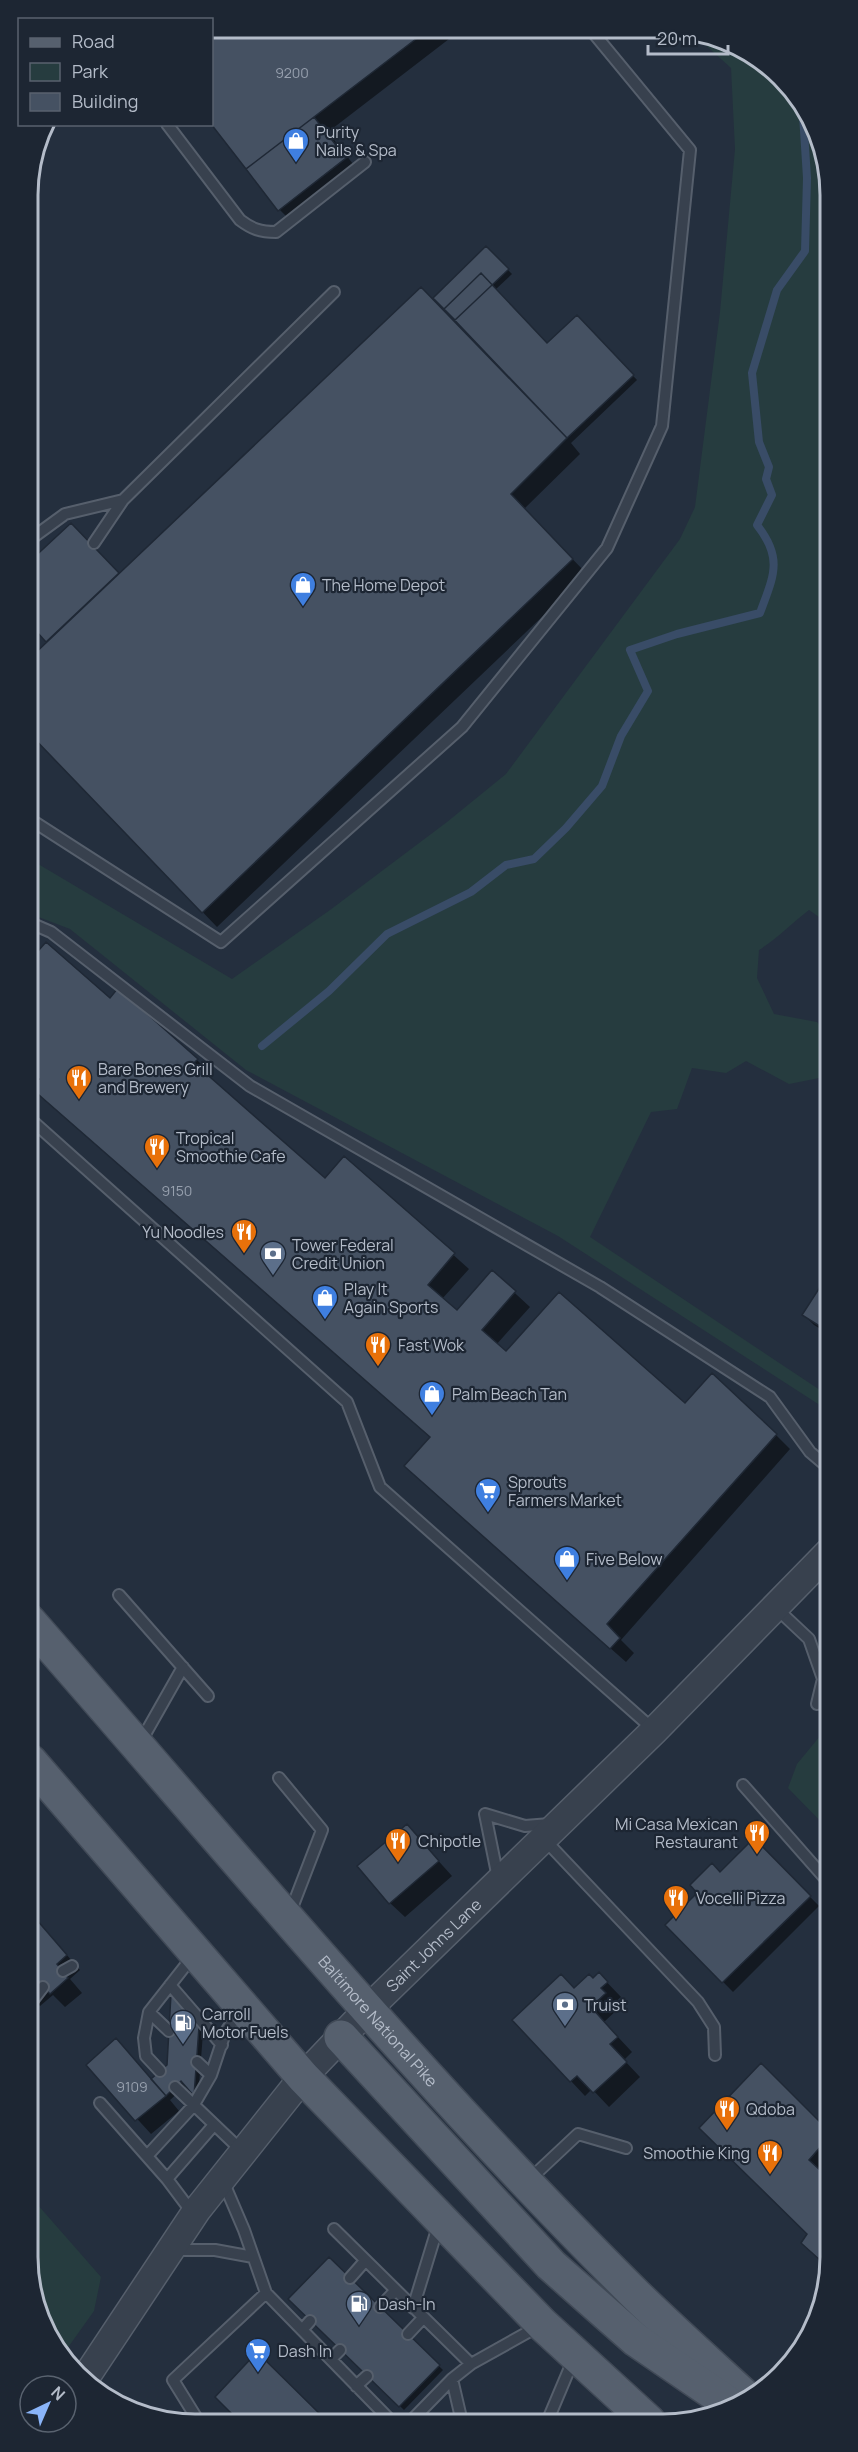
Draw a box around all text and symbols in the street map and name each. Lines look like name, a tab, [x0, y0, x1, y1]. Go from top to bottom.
legend	[18, 18, 213, 126]
scale bar	[648, 18, 728, 56]
text: 20 m	[657, 26, 697, 50]
text: Road	[72, 29, 115, 53]
text: Park	[72, 59, 109, 83]
house number: 9200	[275, 63, 309, 82]
text: Building	[72, 89, 138, 113]
place label: Purity Nails & Spa	[316, 121, 397, 161]
shop icon: Purity Nails & Spa	[281, 126, 311, 164]
shop icon: The Home Depot	[288, 570, 318, 608]
place label: The Home Depot	[322, 574, 445, 596]
place label: Bare Bones Grill and Brewery	[98, 1058, 213, 1098]
restaurant icon: Bare Bones Grill and Brewery	[64, 1063, 94, 1101]
place label: Tropical Smoothie Cafe	[176, 1127, 286, 1167]
restaurant icon: Tropical Smoothie Cafe	[142, 1132, 172, 1170]
house number: 9150	[162, 1181, 192, 1200]
restaurant icon: Yu Noodles	[229, 1217, 259, 1255]
place label: Yu Noodles	[142, 1221, 224, 1243]
place label: Tower Federal Credit Union	[292, 1234, 394, 1274]
bank icon: Tower Federal Credit Union	[258, 1239, 288, 1277]
place label: Play It Again Sports	[344, 1278, 438, 1318]
shop icon: Play It Again Sports	[310, 1283, 340, 1321]
restaurant icon: Fast Wok	[363, 1330, 393, 1368]
place label: Fast Wok	[398, 1334, 465, 1356]
shop icon: Palm Beach Tan	[417, 1379, 447, 1417]
place label: Palm Beach Tan	[452, 1383, 567, 1405]
place label: Sprouts Farmers Market	[508, 1471, 622, 1511]
supermarket icon: Sprouts Farmers Market	[473, 1476, 503, 1514]
shop icon: Five Below	[552, 1544, 582, 1582]
place label: Five Below	[586, 1548, 662, 1570]
place label: Mi Casa Mexican Restaurant	[615, 1813, 738, 1853]
restaurant icon: Mi Casa Mexican Restaurant	[742, 1818, 772, 1856]
restaurant icon: Chipotle	[383, 1826, 413, 1864]
place label: Chipotle	[418, 1830, 481, 1852]
restaurant icon: Vocelli Pizza	[661, 1883, 691, 1921]
place label: Vocelli Pizza	[696, 1887, 785, 1909]
street label: Saint Johns Lane	[381, 1894, 486, 1997]
street label: Baltimore National Pike	[314, 1951, 443, 2091]
bank icon: Truist	[550, 1990, 580, 2028]
place label: Truist	[584, 1994, 627, 2016]
place label: Carroll Motor Fuels	[202, 2003, 288, 2043]
fuel station icon: Carroll Motor Fuels	[168, 2008, 198, 2046]
house number: 9109	[116, 2077, 148, 2096]
restaurant icon: Qdoba	[712, 2094, 742, 2132]
place label: Qdoba	[746, 2098, 795, 2120]
restaurant icon: Smoothie King	[755, 2138, 785, 2176]
place label: Smoothie King	[643, 2142, 750, 2164]
fuel station icon: Dash-In	[344, 2289, 374, 2327]
place label: Dash-In	[378, 2293, 436, 2315]
supermarket icon: Dash In	[243, 2336, 273, 2374]
place label: Dash In	[278, 2340, 332, 2362]
north arrow	[18, 2374, 78, 2434]
text: N	[47, 2381, 70, 2405]

